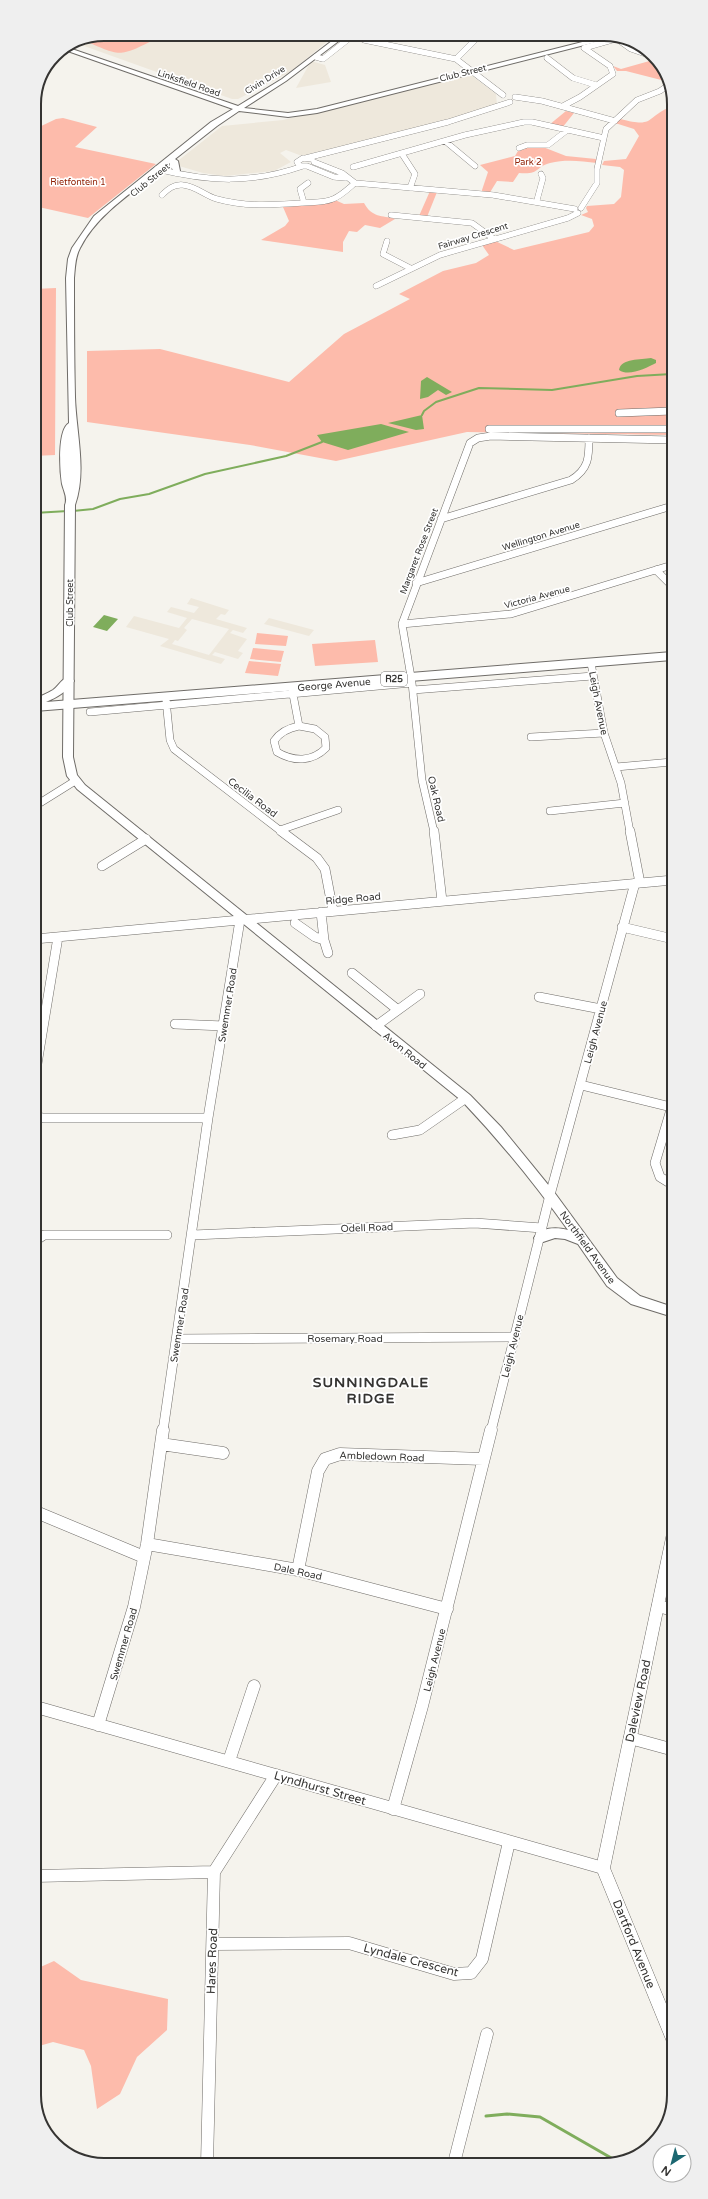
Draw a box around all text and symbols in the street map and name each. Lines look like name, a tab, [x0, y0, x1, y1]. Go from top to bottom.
street label: Club Street	[439, 62, 488, 85]
street label: Civin Drive	[243, 64, 287, 97]
street label: Linksfield Road	[156, 68, 222, 99]
park label: Park 2	[514, 157, 542, 168]
street label: Club Street	[128, 161, 173, 200]
park label: Rietfontein 1	[50, 177, 106, 188]
street label: Fairway Crescent	[437, 220, 510, 252]
street label: Margaret Rose Street	[398, 506, 441, 596]
street label: Wellington Avenue	[501, 519, 581, 554]
street label: Club Street	[65, 579, 76, 627]
street label: Victoria Avenue	[503, 583, 571, 612]
street label: Leigh Avenue	[586, 670, 610, 736]
road number: R25	[381, 672, 407, 686]
street label: George Avenue	[297, 676, 371, 694]
street label: Cecilia Road	[225, 775, 279, 820]
street label: Oak Road	[425, 775, 447, 823]
street label: Ridge Road	[325, 891, 381, 907]
street label: Swemmer Road	[216, 967, 240, 1043]
street label: Leigh Avenue	[582, 999, 610, 1065]
street label: Avon Road	[380, 1030, 428, 1072]
street label: Northfield Avenue	[557, 1209, 618, 1286]
street label: Odell Road	[341, 1221, 394, 1235]
street label: Swemmer Road	[168, 1287, 192, 1363]
street label: Leigh Avenue	[499, 1313, 527, 1379]
street label: Rosemary Road	[307, 1333, 383, 1345]
district label: SUNNINGDALE RIDGE	[313, 1374, 429, 1407]
street label: Ambledown Road	[339, 1450, 425, 1464]
street label: Dale Road	[273, 1561, 323, 1583]
street label: Swemmer Road	[108, 1607, 140, 1682]
street label: Leigh Avenue	[421, 1627, 449, 1693]
street label: Daleview Road	[622, 1658, 654, 1744]
street label: Lyndhurst Street	[272, 1768, 368, 1808]
street label: Dartford Avenue	[610, 1898, 658, 1991]
street label: Hares Road	[204, 1928, 220, 1994]
street label: Lyndale Crescent	[362, 1941, 461, 1980]
north arrow	[652, 2143, 692, 2183]
text: N	[659, 2163, 674, 2179]

